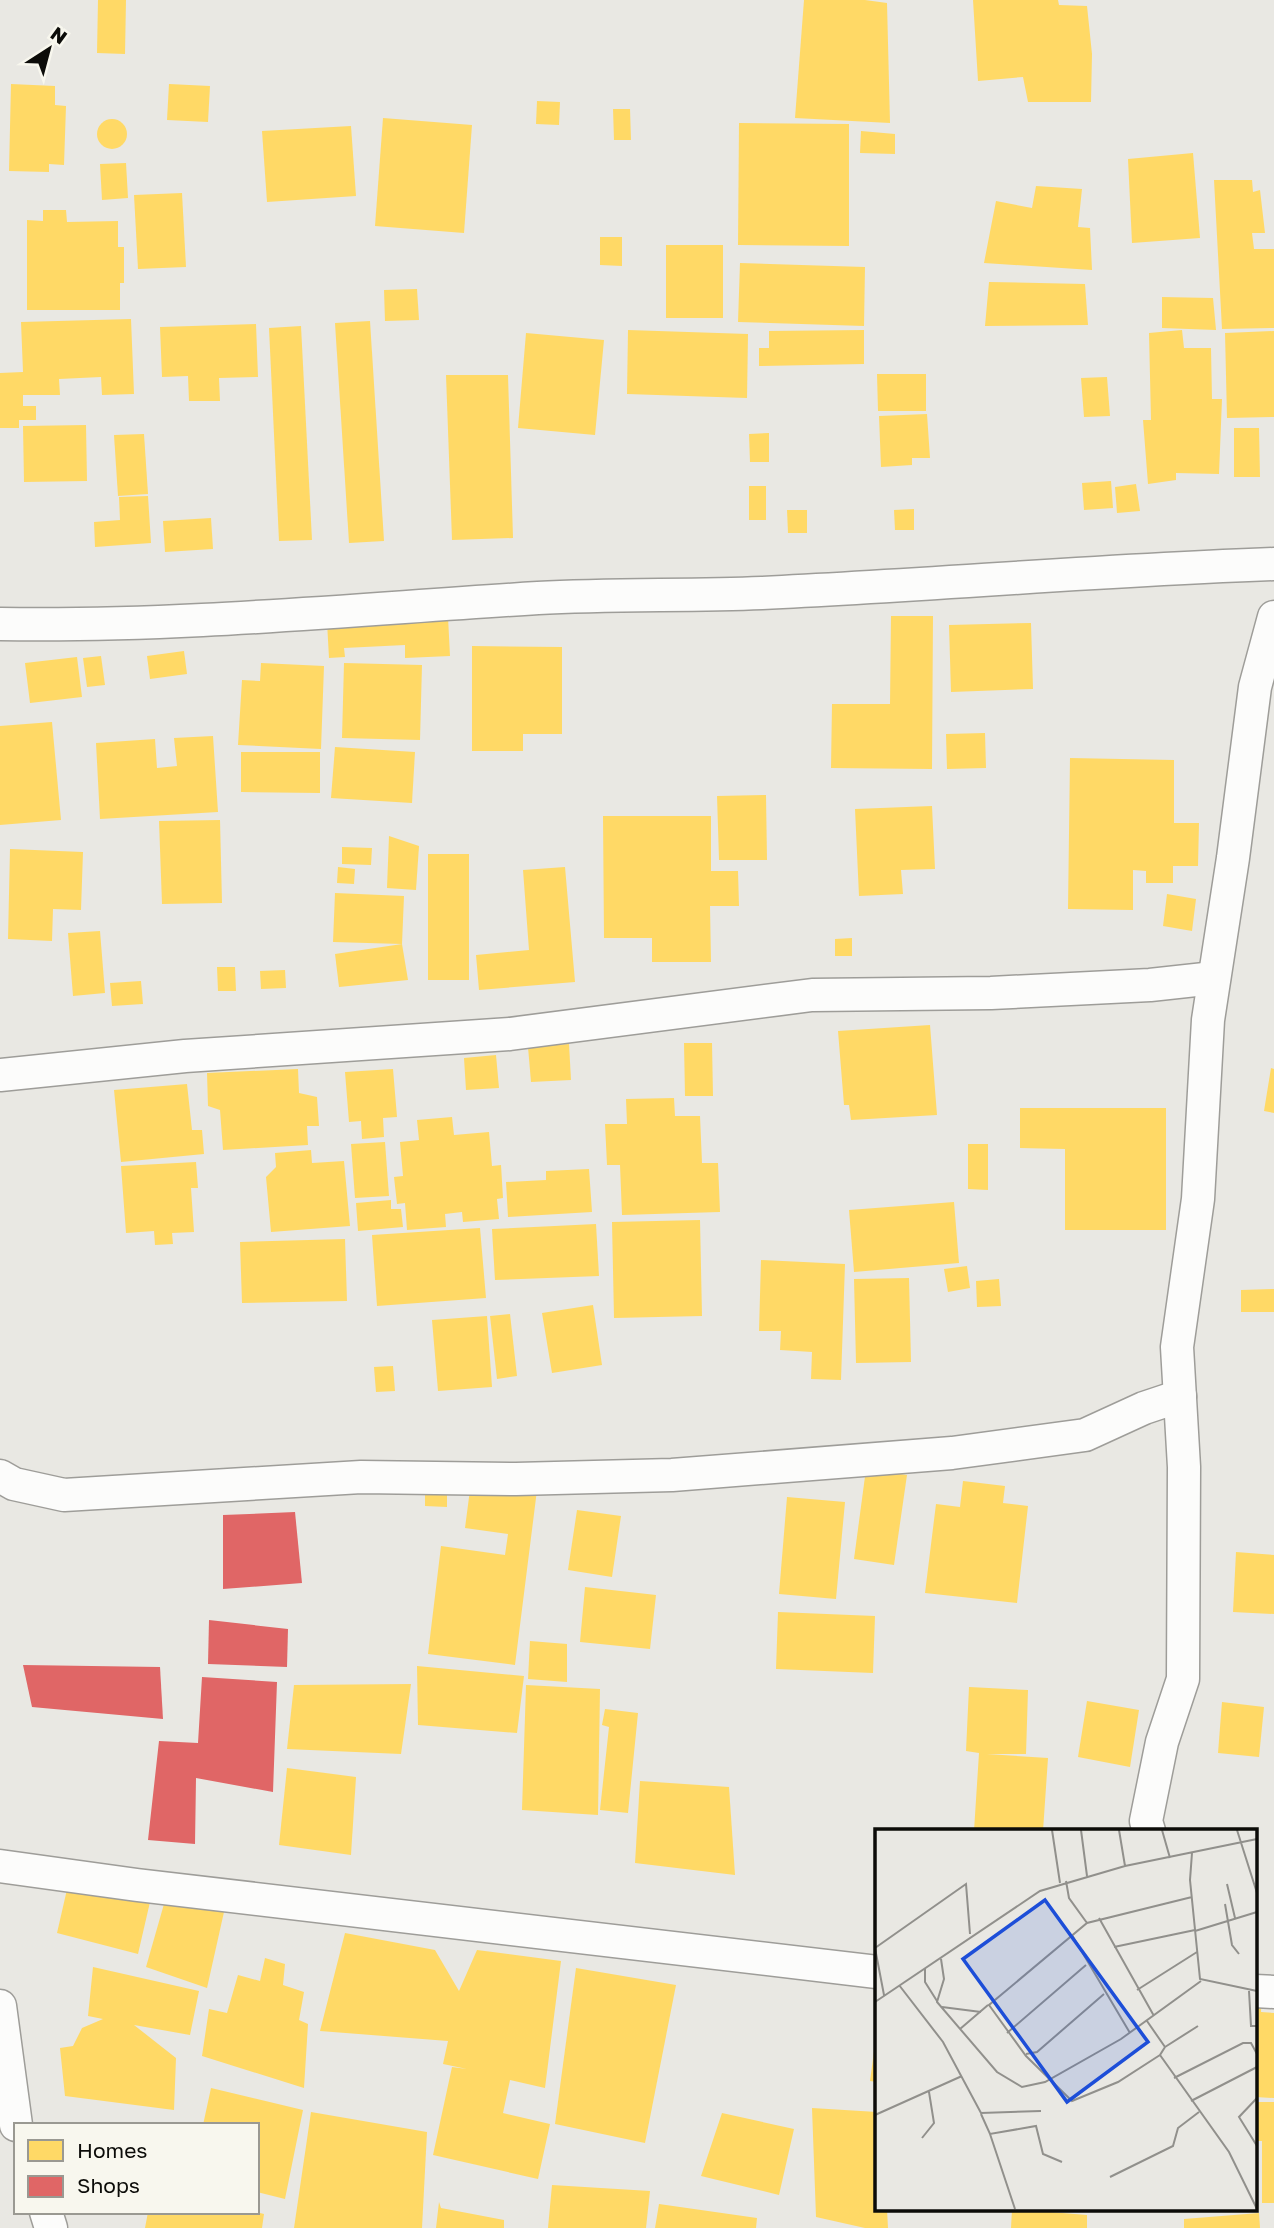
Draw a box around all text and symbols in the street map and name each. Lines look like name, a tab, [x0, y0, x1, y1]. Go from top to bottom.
north arrow	[14, 14, 84, 84]
text: N	[47, 21, 72, 48]
inset map	[875, 1829, 1256, 2210]
legend	[14, 2123, 259, 2214]
text: Homes	[77, 2137, 147, 2163]
text: Shops	[77, 2172, 140, 2198]

